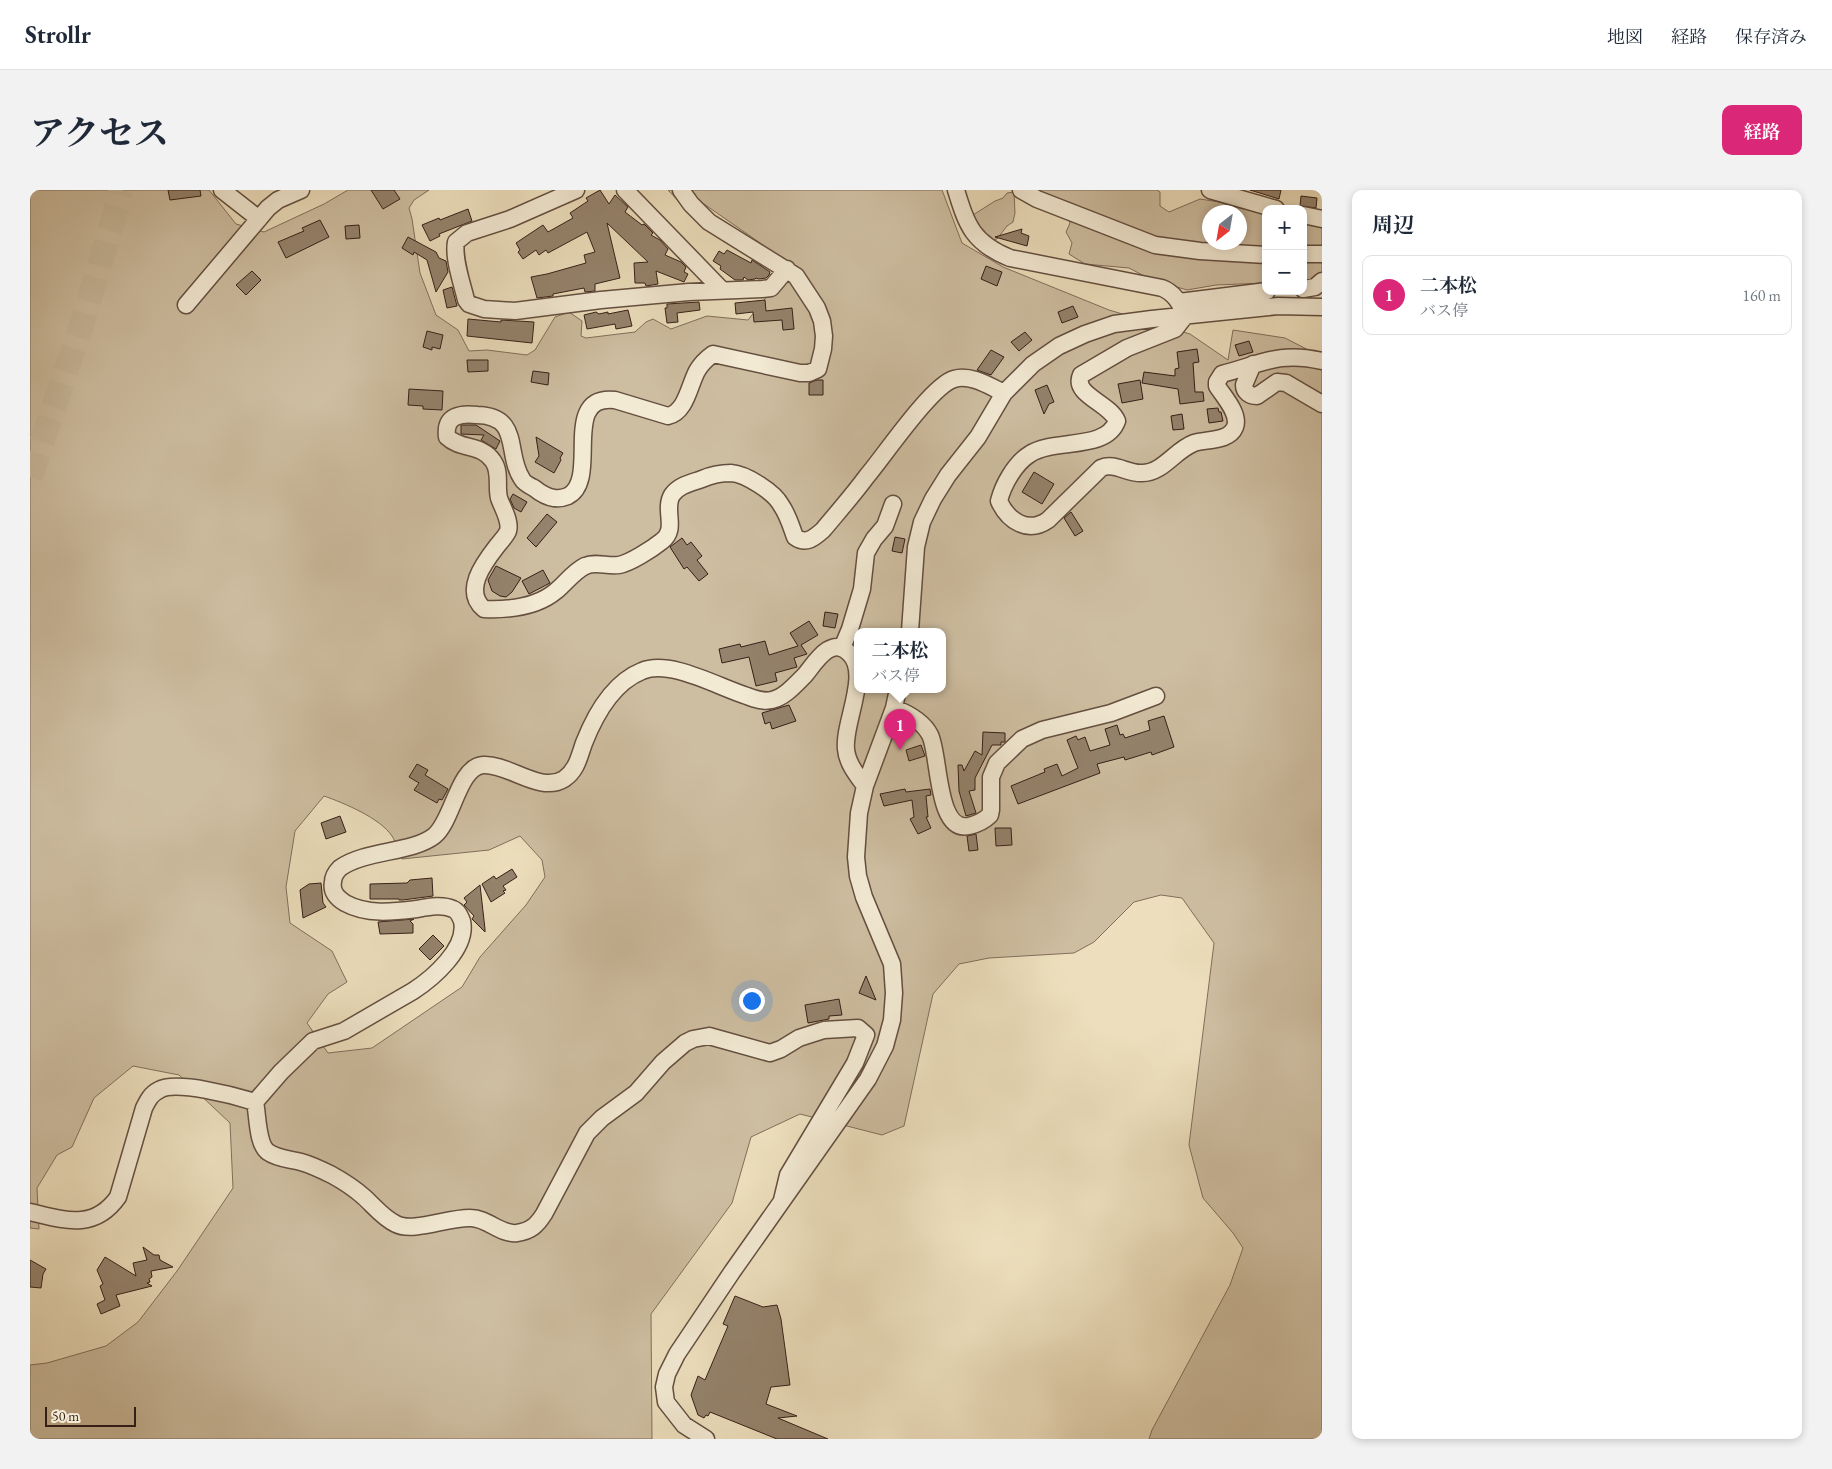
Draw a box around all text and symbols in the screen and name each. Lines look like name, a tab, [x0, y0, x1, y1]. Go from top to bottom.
text: Strollr	[25, 19, 91, 50]
text: 地図	[1607, 25, 1643, 48]
text: 経路	[1671, 25, 1707, 48]
text: 保存済み	[1735, 25, 1807, 48]
button: 経路	[1722, 105, 1802, 155]
text: アクセス	[30, 110, 169, 155]
north arrow	[1202, 205, 1247, 250]
map controls	[1262, 205, 1307, 295]
button: +	[1262, 205, 1307, 250]
text: 周辺	[1372, 211, 1414, 238]
button: −	[1262, 250, 1307, 295]
text: 二本松	[1420, 273, 1477, 298]
text: 1	[1385, 285, 1393, 306]
text: 160 m	[1742, 285, 1781, 306]
text: バス停	[1420, 300, 1468, 321]
popup	[854, 628, 946, 693]
text: 二本松	[871, 638, 929, 663]
text: バス停	[871, 665, 920, 686]
pin: 1	[884, 709, 916, 750]
your location	[739, 988, 765, 1014]
scale bar	[45, 1404, 136, 1427]
text: 50 m	[52, 1407, 79, 1425]

